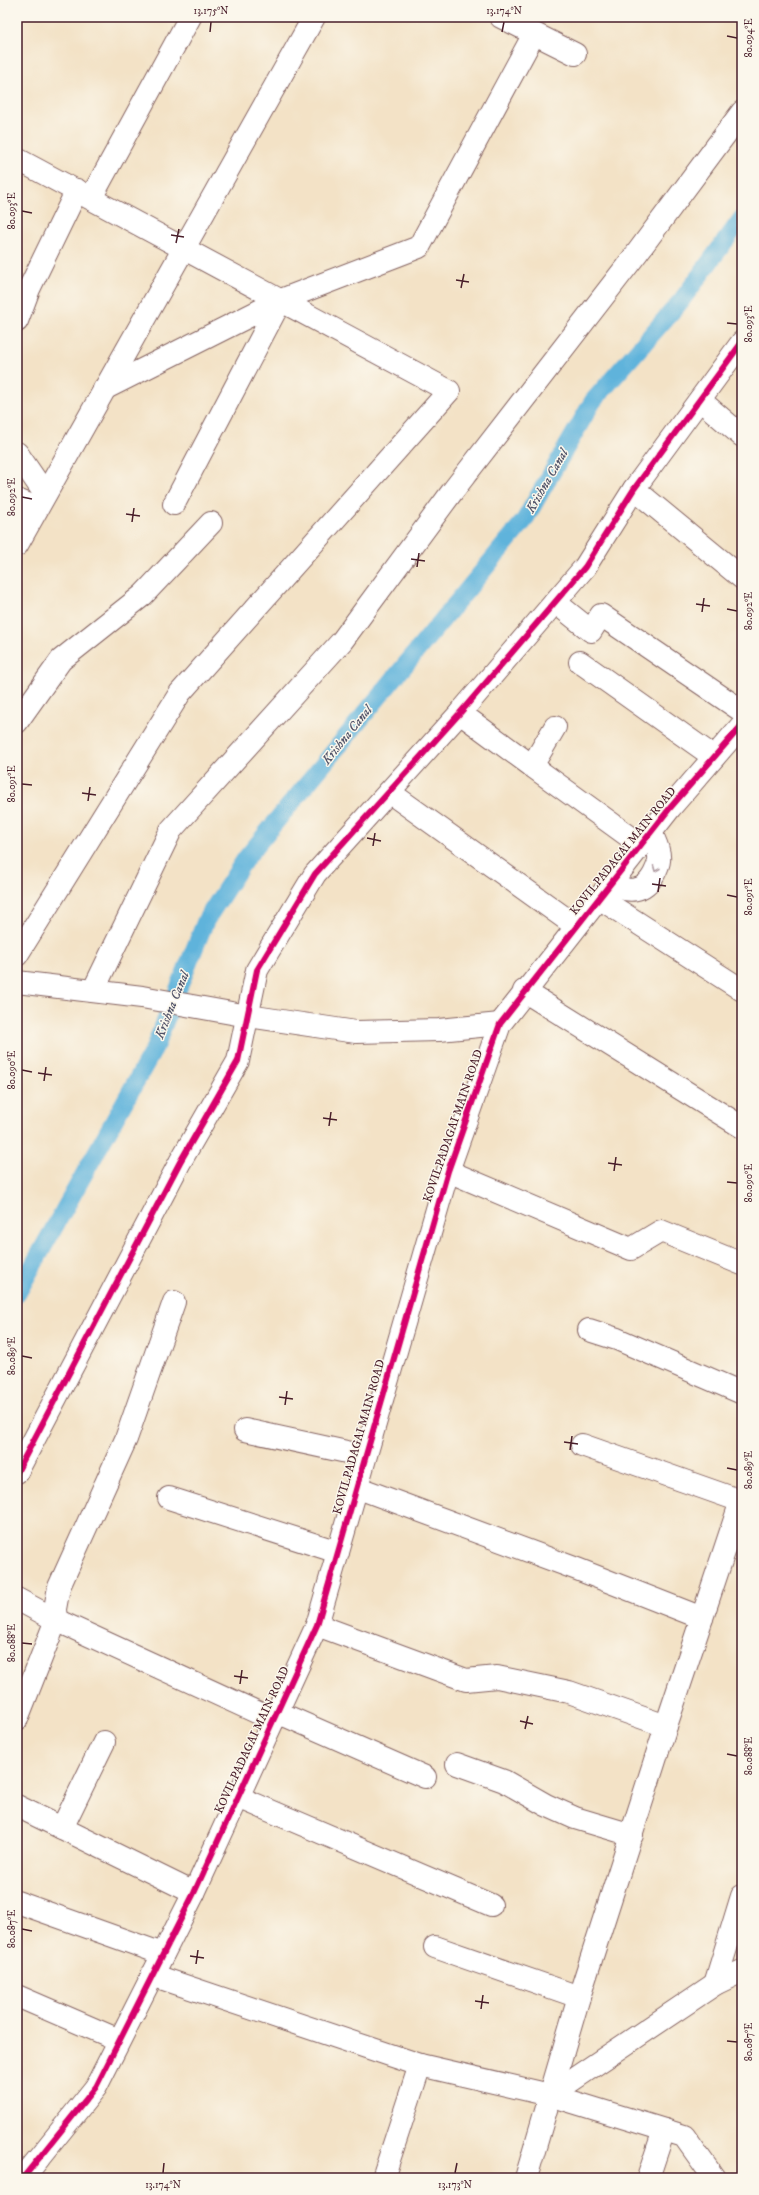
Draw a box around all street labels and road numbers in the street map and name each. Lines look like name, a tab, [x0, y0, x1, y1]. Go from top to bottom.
street label: KOVILPADAGAI MAIN ROAD	[567, 784, 679, 918]
street label: KOVILPADAGAI MAIN ROAD	[420, 1048, 486, 1204]
street label: KOVILPADAGAI MAIN ROAD	[330, 1358, 388, 1516]
street label: KOVILPADAGAI MAIN ROAD	[211, 1664, 293, 1816]

